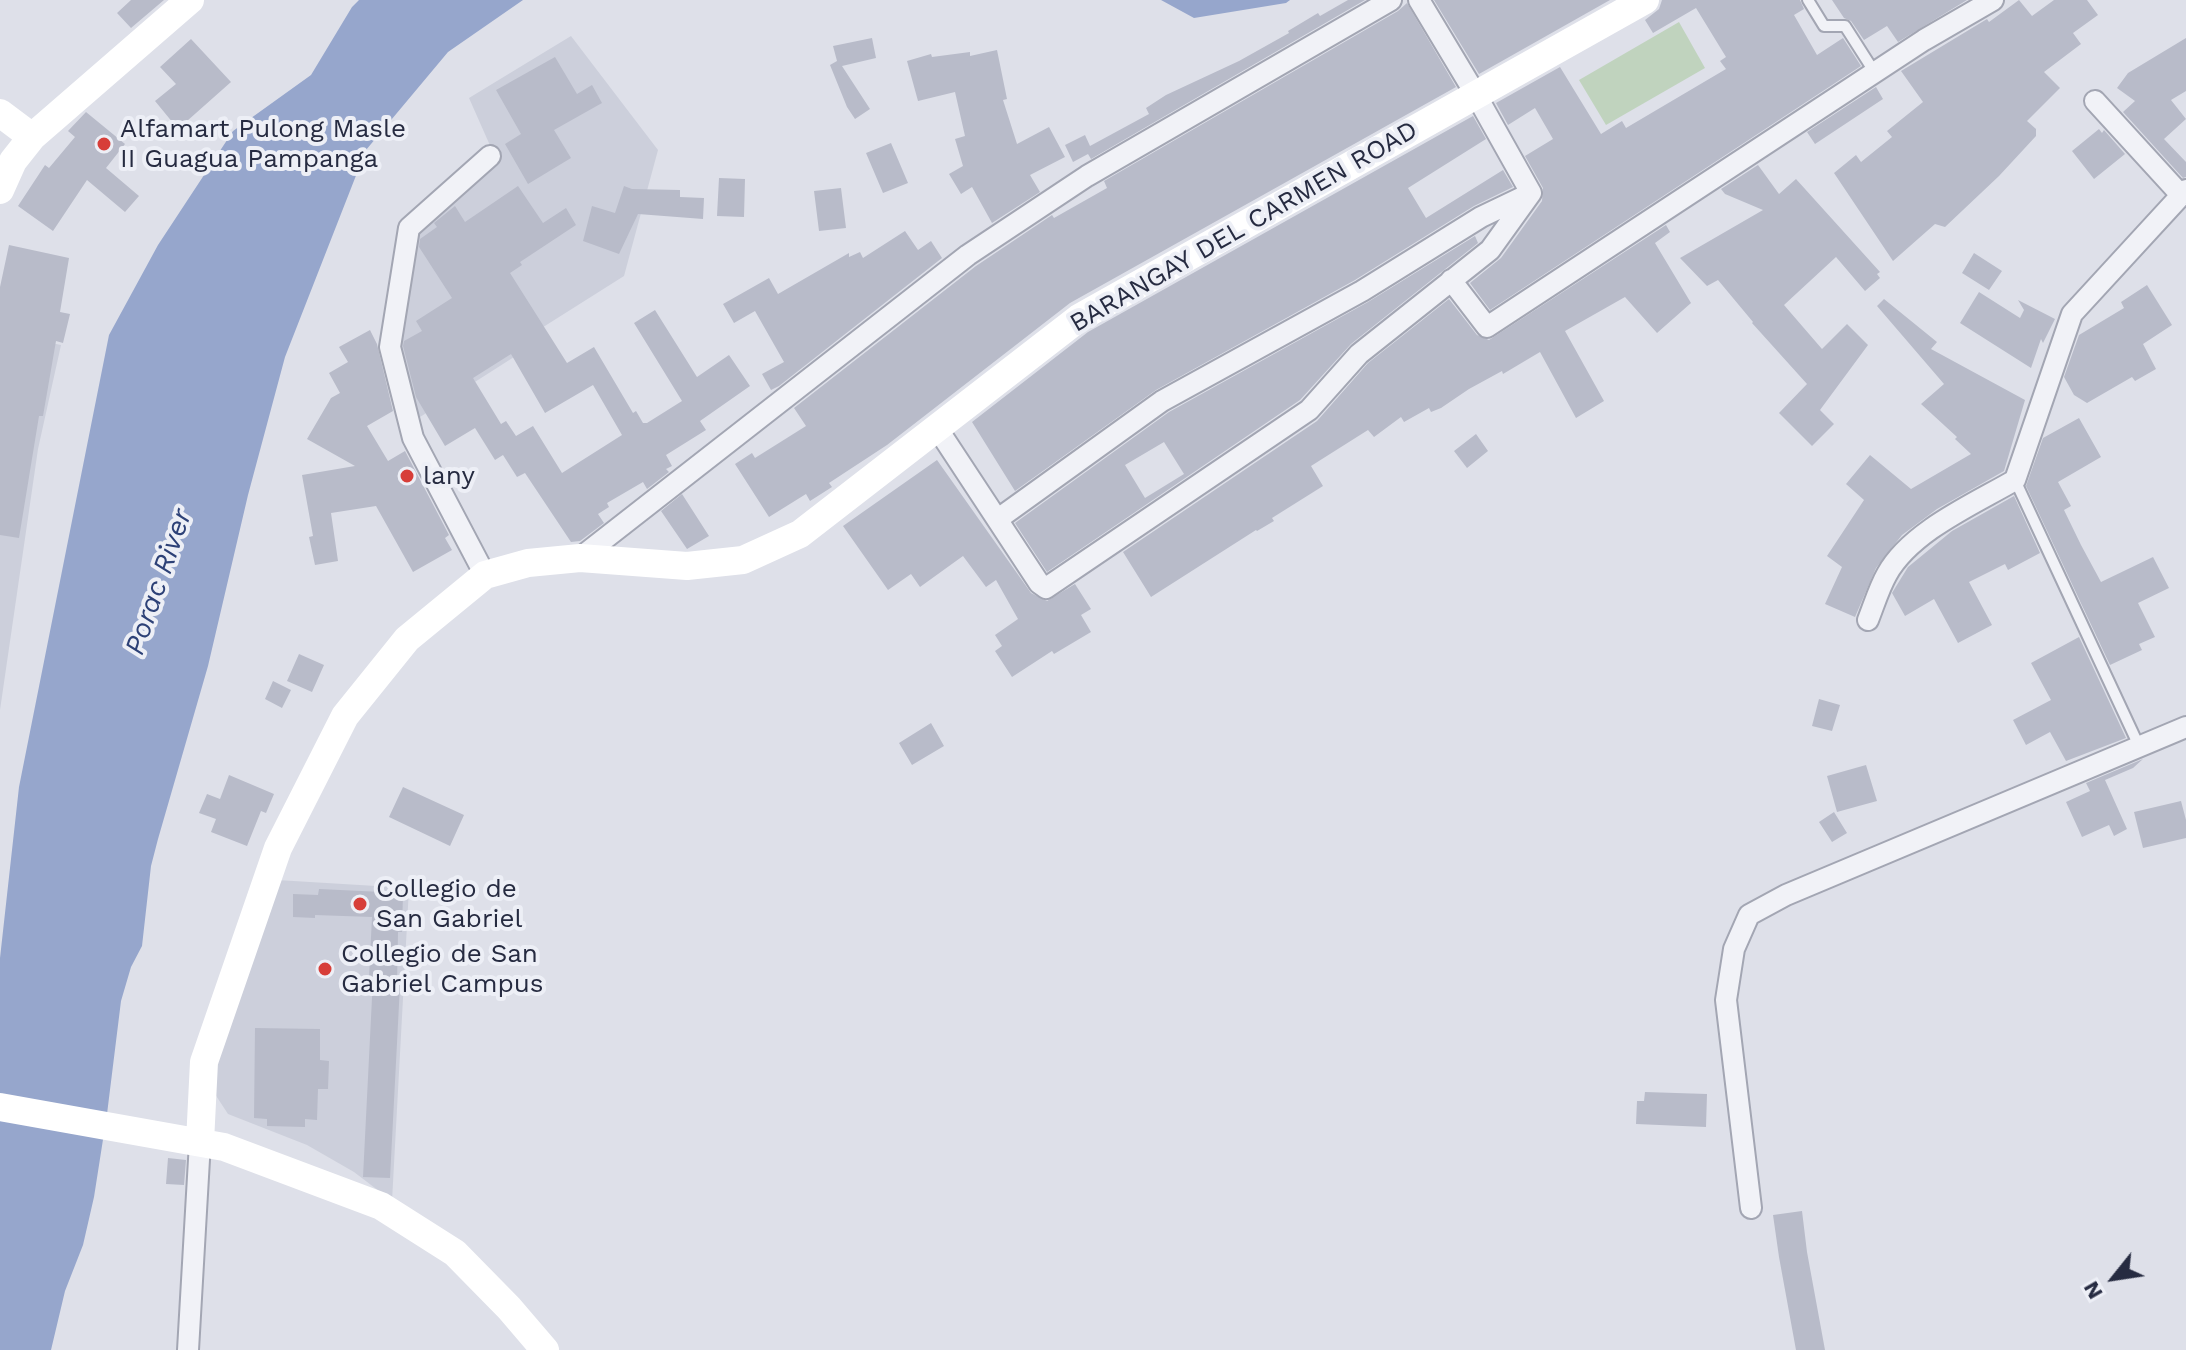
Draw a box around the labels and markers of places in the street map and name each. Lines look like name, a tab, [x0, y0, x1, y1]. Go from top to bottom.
place label: Alfamart Pulong Masle II Guagua Pampanga	[120, 113, 406, 174]
marker: Alfamart Pulong Masle II Guagua Pampanga	[95, 135, 113, 153]
place label: lany	[423, 460, 475, 492]
marker: lany	[398, 467, 416, 485]
place label: Collegio de San Gabriel	[376, 873, 522, 934]
marker: Collegio de San Gabriel	[351, 895, 369, 913]
place label: Collegio de San Gabriel Campus	[341, 938, 544, 1000]
marker: Collegio de San Gabriel Campus	[316, 960, 334, 978]

